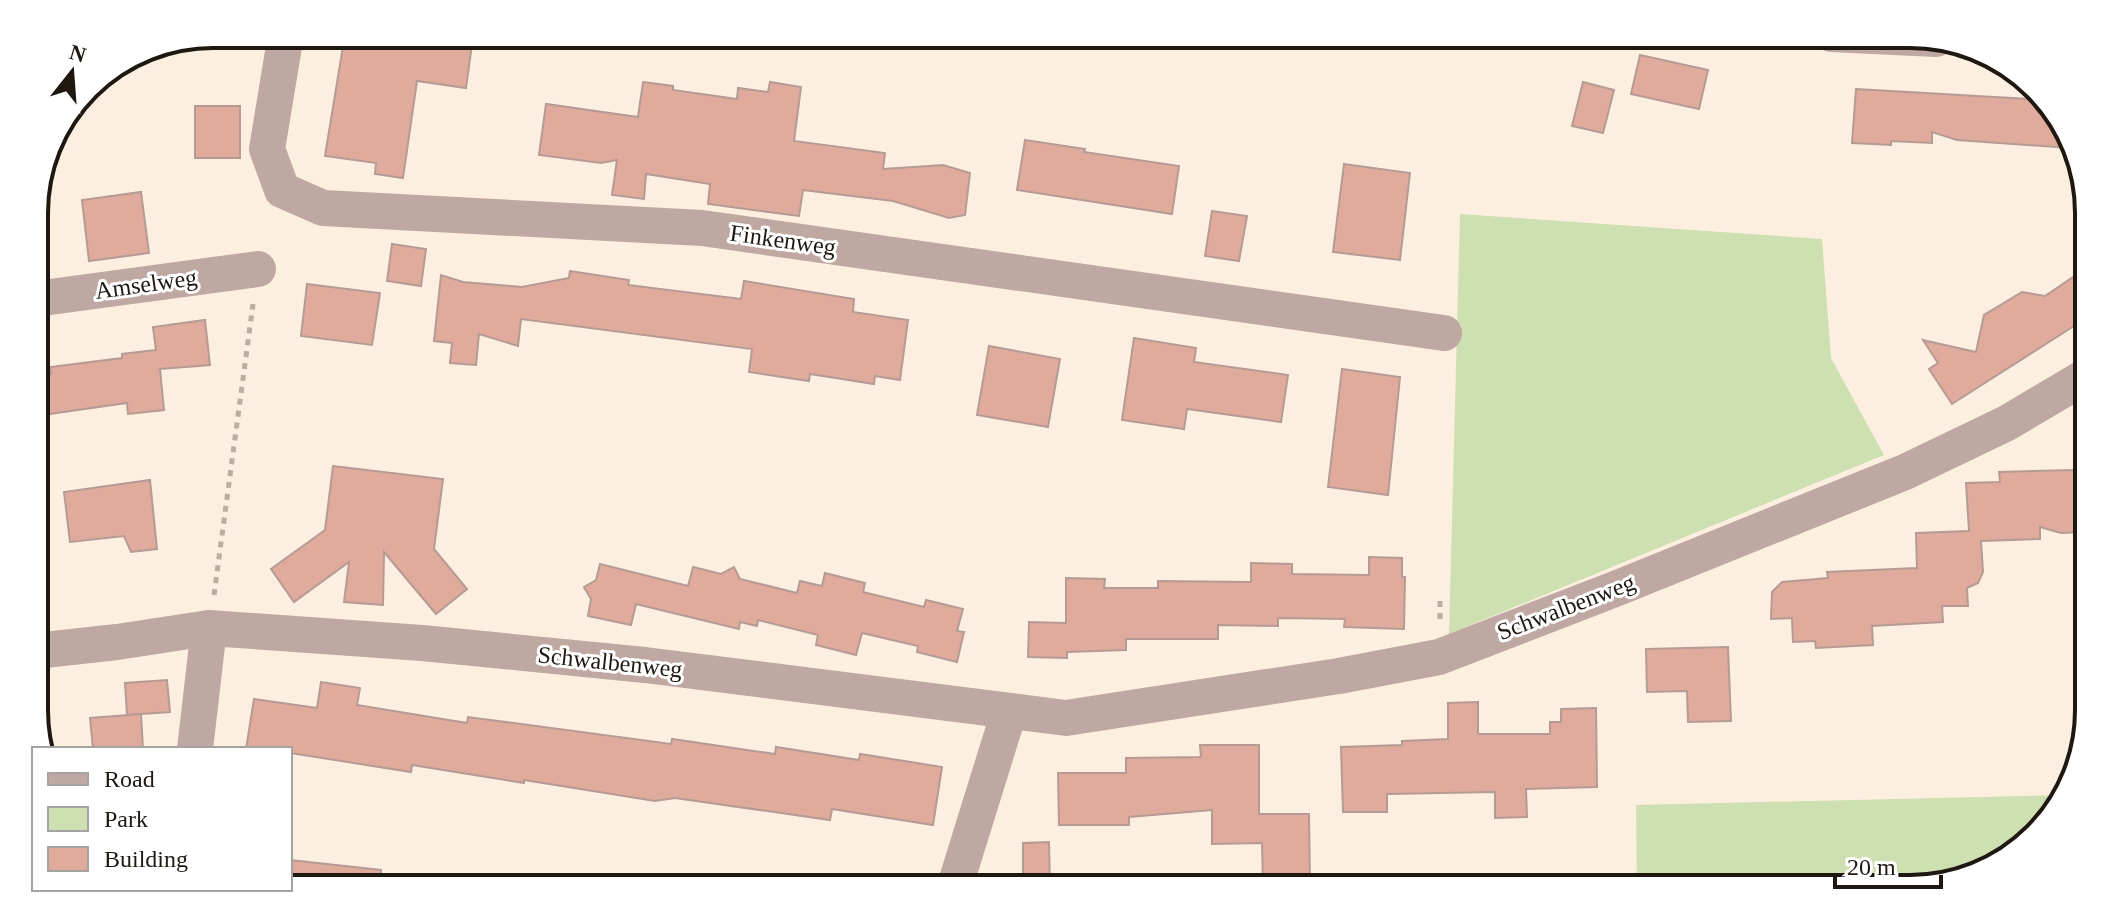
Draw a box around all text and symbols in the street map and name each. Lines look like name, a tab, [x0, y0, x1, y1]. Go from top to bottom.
north arrow	[32, 32, 112, 112]
text: N	[66, 39, 89, 68]
street label: Finkenweg	[728, 220, 838, 260]
street label: Amselweg	[93, 264, 199, 304]
street label: Schwalbenweg	[1494, 569, 1638, 645]
street label: Schwalbenweg	[536, 641, 684, 683]
legend	[32, 747, 292, 891]
text: Road	[104, 766, 155, 792]
text: Park	[104, 806, 148, 832]
scale bar	[1835, 839, 1941, 889]
text: Building	[104, 846, 188, 872]
text: 20 m	[1847, 854, 1896, 880]

